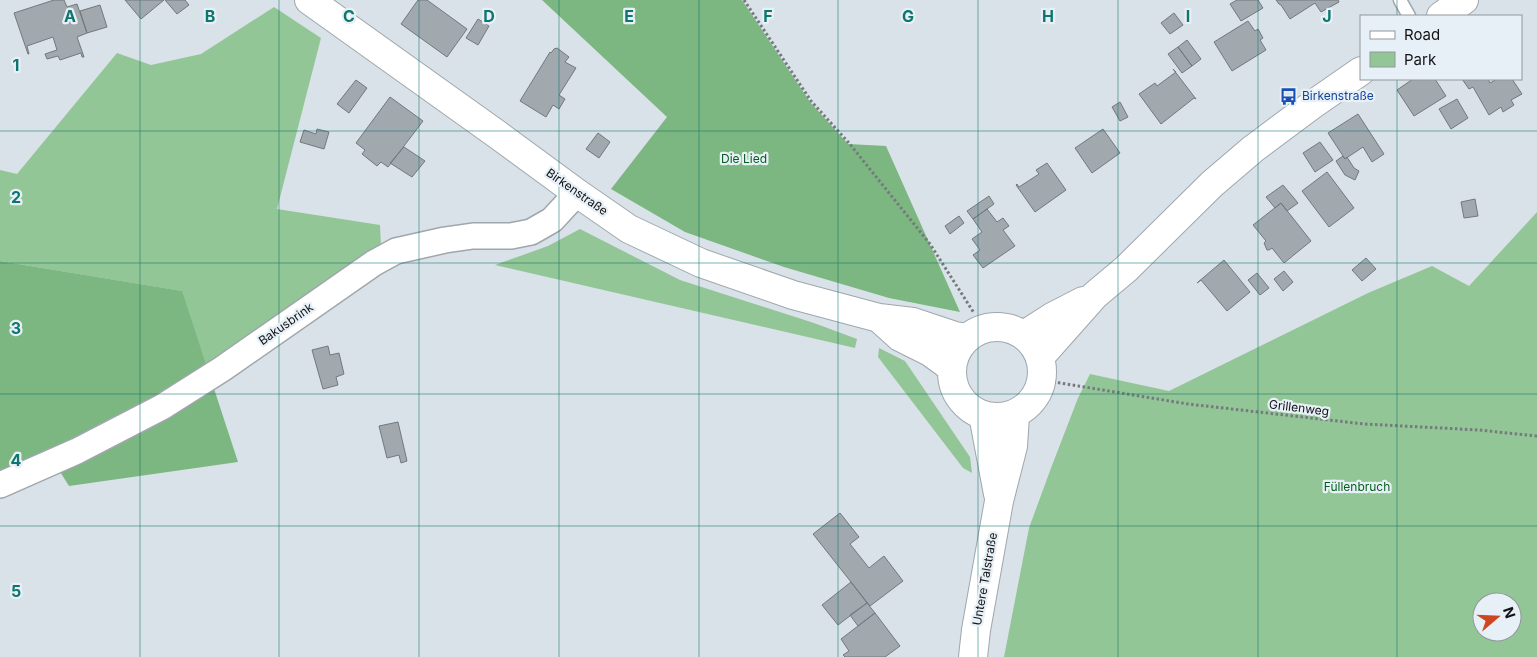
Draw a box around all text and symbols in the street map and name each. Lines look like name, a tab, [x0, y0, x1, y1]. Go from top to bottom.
text: A	[64, 6, 76, 26]
text: B	[205, 6, 215, 26]
text: C	[343, 6, 355, 26]
text: D	[483, 6, 495, 26]
text: E	[624, 6, 634, 26]
text: F	[763, 6, 773, 26]
text: G	[902, 6, 914, 26]
text: H	[1042, 6, 1054, 26]
text: I	[1186, 6, 1190, 26]
text: J	[1322, 6, 1332, 26]
legend	[1360, 15, 1522, 80]
text: Road	[1404, 25, 1440, 44]
text: Park	[1404, 50, 1437, 69]
text: 1	[13, 55, 19, 75]
bus stop icon: Birkenstraße	[1278, 86, 1298, 106]
place label: Birkenstraße	[1302, 88, 1374, 103]
park label: Die Lied	[721, 151, 767, 166]
street label: Birkenstraße	[544, 165, 611, 218]
text: 2	[11, 187, 21, 207]
street label: Bakusbrink	[256, 299, 316, 348]
text: 3	[11, 318, 21, 338]
street label: Grillenweg	[1268, 396, 1330, 419]
text: 4	[11, 450, 22, 470]
park label: Füllenbruch	[1324, 479, 1390, 494]
street label: Untere Talstraße	[969, 531, 1000, 626]
text: 5	[11, 581, 21, 601]
north arrow	[1472, 592, 1522, 642]
text: N	[1500, 605, 1520, 620]

